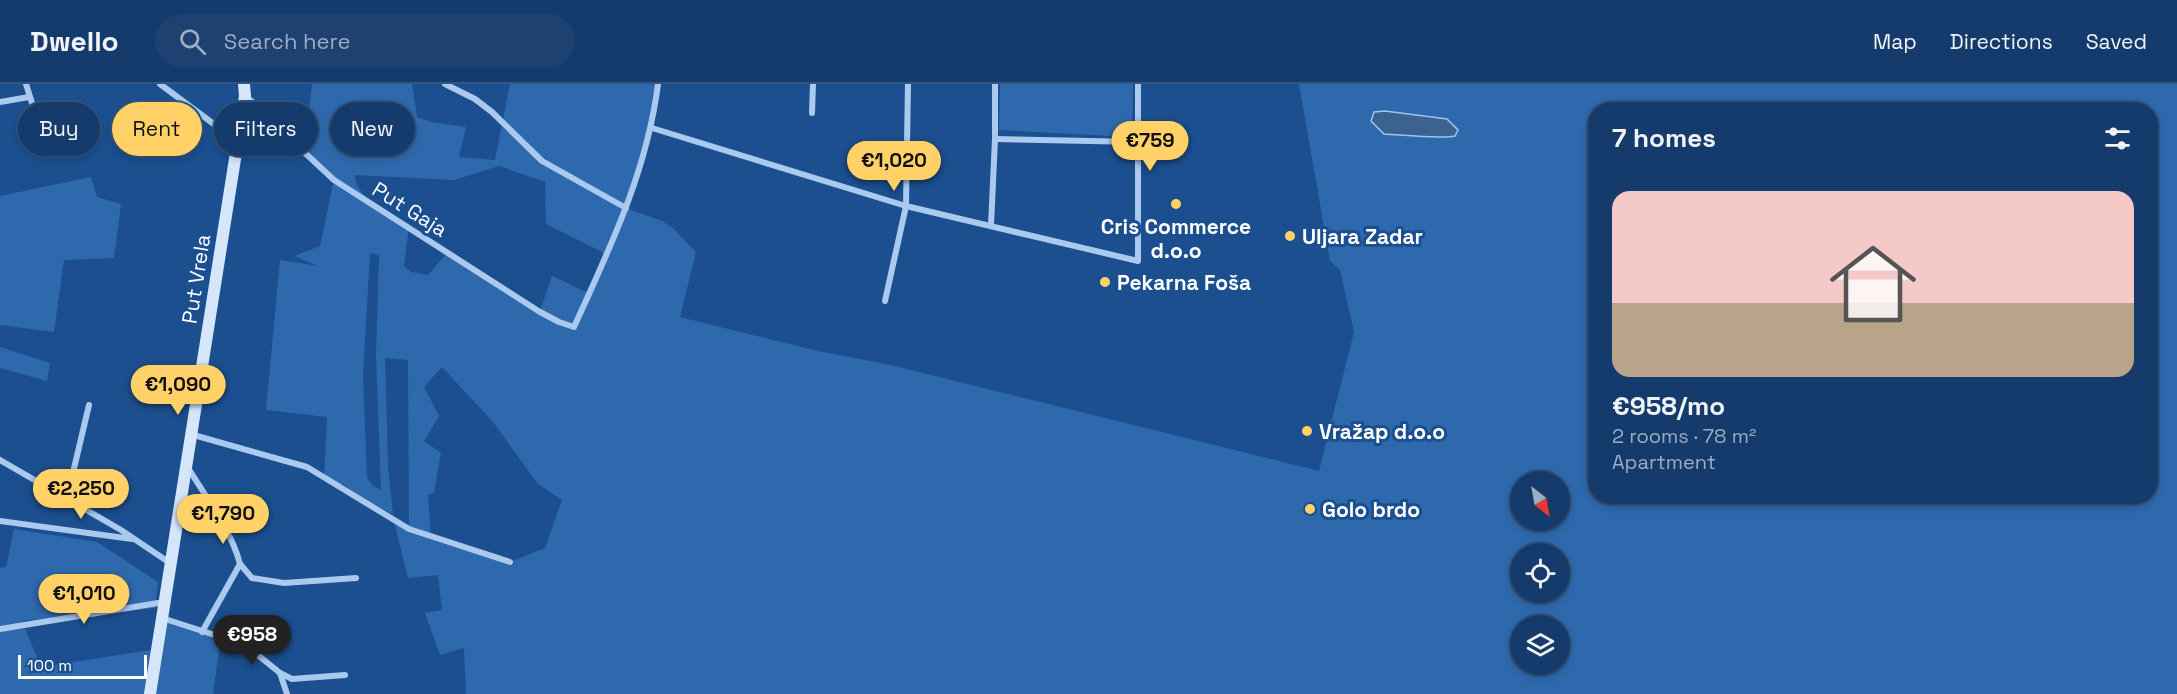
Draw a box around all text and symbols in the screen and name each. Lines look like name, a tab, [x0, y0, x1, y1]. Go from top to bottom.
search box	[155, 14, 575, 68]
text: Dwello	[30, 23, 119, 59]
icon: search	[176, 25, 209, 58]
text: Search here	[224, 27, 351, 55]
text: Map	[1873, 28, 1917, 55]
text: Directions	[1950, 28, 2053, 55]
text: Saved	[2086, 28, 2147, 55]
chip: Buy	[18, 102, 100, 156]
chip: Rent	[112, 102, 202, 156]
chip: Filters	[214, 102, 318, 156]
chip: New	[330, 102, 415, 156]
pin: €759	[1114, 121, 1186, 172]
text: 7 homes	[1612, 121, 1716, 155]
icon: filters	[2101, 122, 2134, 155]
text: €759	[1126, 127, 1175, 153]
pin: €1,020	[845, 141, 943, 192]
text: €1,020	[861, 147, 927, 173]
street label: Put Gaja	[367, 175, 453, 243]
marker: Cris Commerce d.o.o	[1169, 197, 1183, 211]
place label: Cris Commerce d.o.o	[1101, 213, 1251, 264]
place label: Uljara Zadar	[1302, 223, 1423, 250]
marker: Uljara Zadar	[1283, 229, 1297, 243]
icon: home	[1819, 230, 1927, 338]
street label: Put Vrela	[176, 232, 216, 326]
place label: Pekarna Foša	[1117, 269, 1251, 296]
marker: Pekarna Foša	[1098, 275, 1112, 289]
pin: €1,090	[129, 365, 227, 416]
text: €1,090	[145, 371, 211, 397]
text: €958/mo	[1612, 389, 1725, 423]
place label: Vražap d.o.o	[1319, 418, 1445, 445]
text: 2 rooms · 78 m²	[1612, 423, 1756, 449]
marker: Vražap d.o.o	[1300, 424, 1314, 438]
text: Apartment	[1612, 449, 1716, 475]
pin: €2,250	[32, 469, 130, 520]
north arrow	[1510, 471, 1570, 531]
map controls	[1510, 471, 1570, 675]
text: €2,250	[47, 475, 115, 501]
pin: €1,790	[174, 494, 272, 545]
place label: Golo brdo	[1322, 496, 1420, 523]
text: €1,790	[191, 500, 255, 526]
marker: Golo brdo	[1303, 502, 1317, 516]
button: locate	[1510, 543, 1570, 603]
pin: €1,010	[35, 574, 133, 625]
text: €1,010	[52, 580, 116, 606]
pin: €958	[216, 615, 288, 666]
button: layers	[1510, 615, 1570, 675]
text: €958	[227, 621, 277, 647]
scale bar	[18, 652, 147, 680]
text: 100 m	[27, 655, 72, 676]

